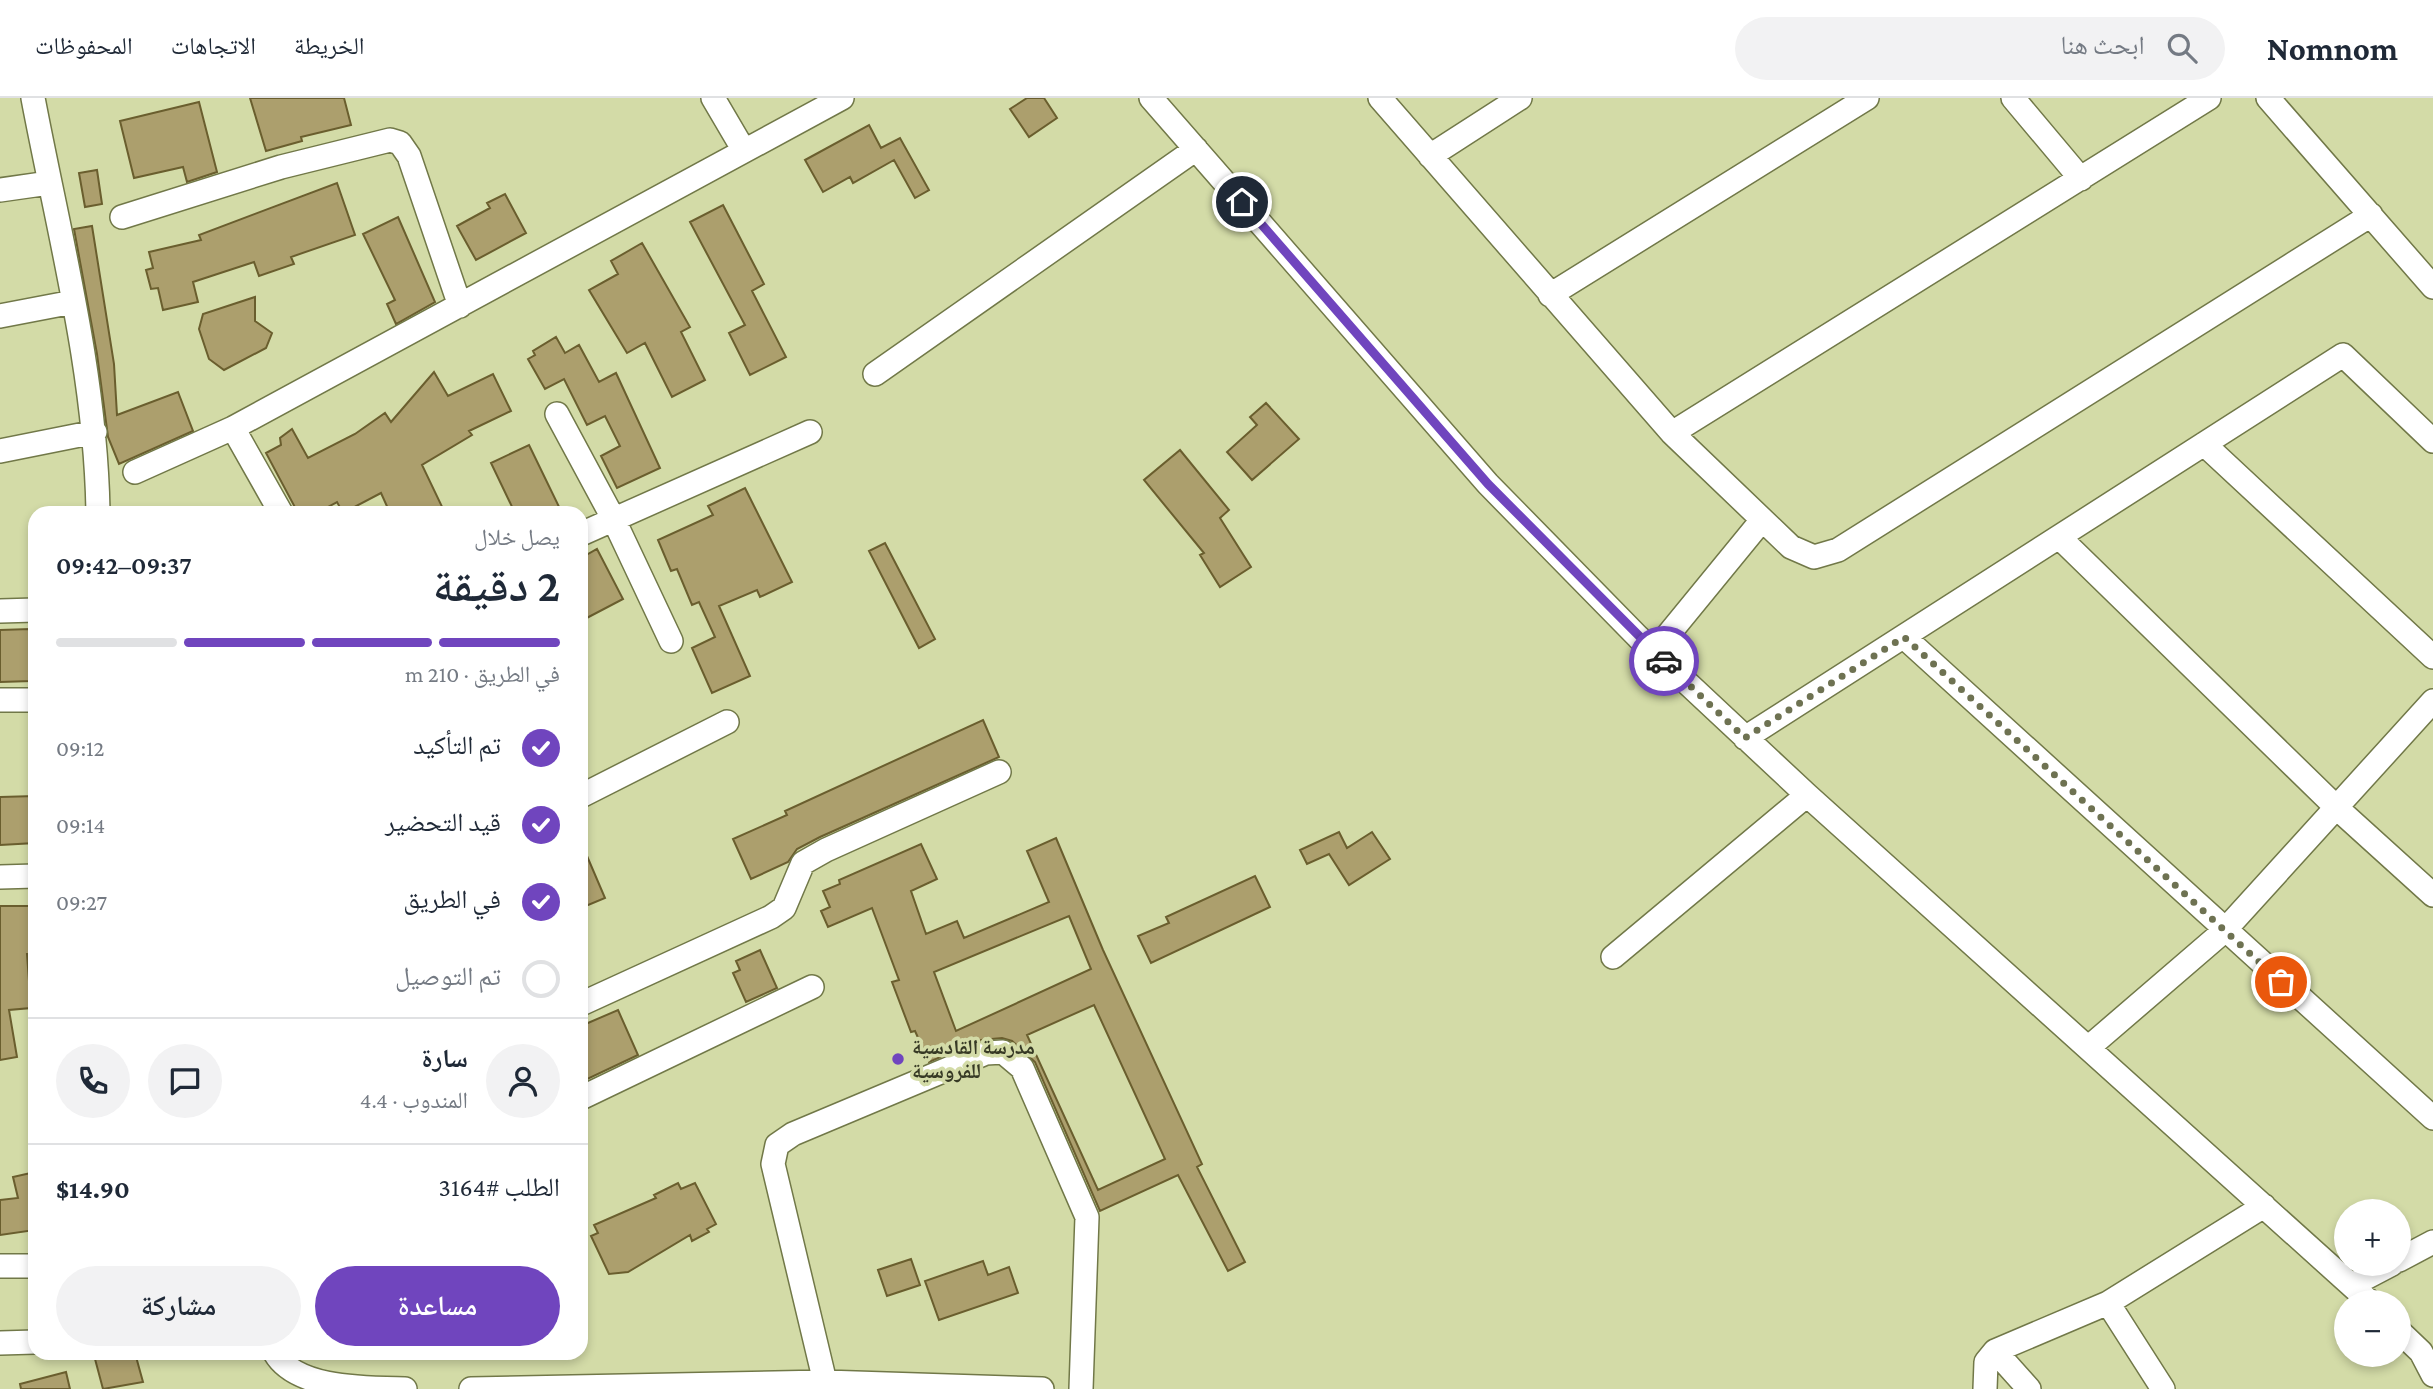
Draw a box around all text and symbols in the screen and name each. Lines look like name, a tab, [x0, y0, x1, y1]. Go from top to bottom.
search box	[1735, 17, 2225, 80]
icon: search	[2163, 29, 2201, 67]
text: Nomnom	[2267, 30, 2398, 67]
text: ابحث هنا	[2061, 31, 2145, 60]
text: المحفوظات	[35, 32, 133, 59]
text: الاتجاهات	[171, 32, 256, 59]
text: الخريطة	[294, 32, 365, 59]
pin	[1212, 172, 1272, 232]
icon: home	[1223, 183, 1261, 221]
text: يصل خلال	[474, 524, 560, 550]
text: 09:37–09:42	[56, 551, 192, 580]
text: 2 دقيقة	[433, 560, 560, 611]
courier	[1629, 626, 1699, 696]
icon: car	[1645, 642, 1683, 680]
text: في الطريق · 210 m	[405, 661, 560, 687]
icon: check	[522, 729, 560, 767]
text: تم التأكيد	[413, 731, 501, 760]
text: 09:12	[56, 735, 105, 761]
icon: check	[522, 806, 560, 844]
text: قيد التحضير	[385, 808, 501, 837]
text: 09:14	[56, 812, 105, 838]
icon: check	[522, 883, 560, 921]
text: في الطريق	[403, 885, 501, 914]
text: 09:27	[56, 889, 107, 915]
pin	[2251, 952, 2311, 1012]
text: تم التوصيل	[395, 962, 501, 991]
icon: bag	[2262, 963, 2300, 1001]
place label: مدرسة القادسية للفروسية	[912, 1035, 1035, 1083]
button: phone	[56, 1044, 130, 1118]
button: chat	[148, 1044, 222, 1118]
text: سارة	[421, 1044, 468, 1073]
button: person	[486, 1044, 560, 1118]
marker: مدرسة القادسية للفروسية	[890, 1051, 906, 1067]
text: المندوب · 4.4	[360, 1087, 468, 1113]
text: الطلب #3164	[439, 1173, 560, 1202]
text: $14.90	[56, 1175, 130, 1204]
map controls	[2334, 1199, 2411, 1367]
button: +	[2334, 1199, 2411, 1276]
button: مشاركة	[56, 1266, 301, 1346]
button: مساعدة	[315, 1266, 560, 1346]
button: −	[2334, 1290, 2411, 1367]

